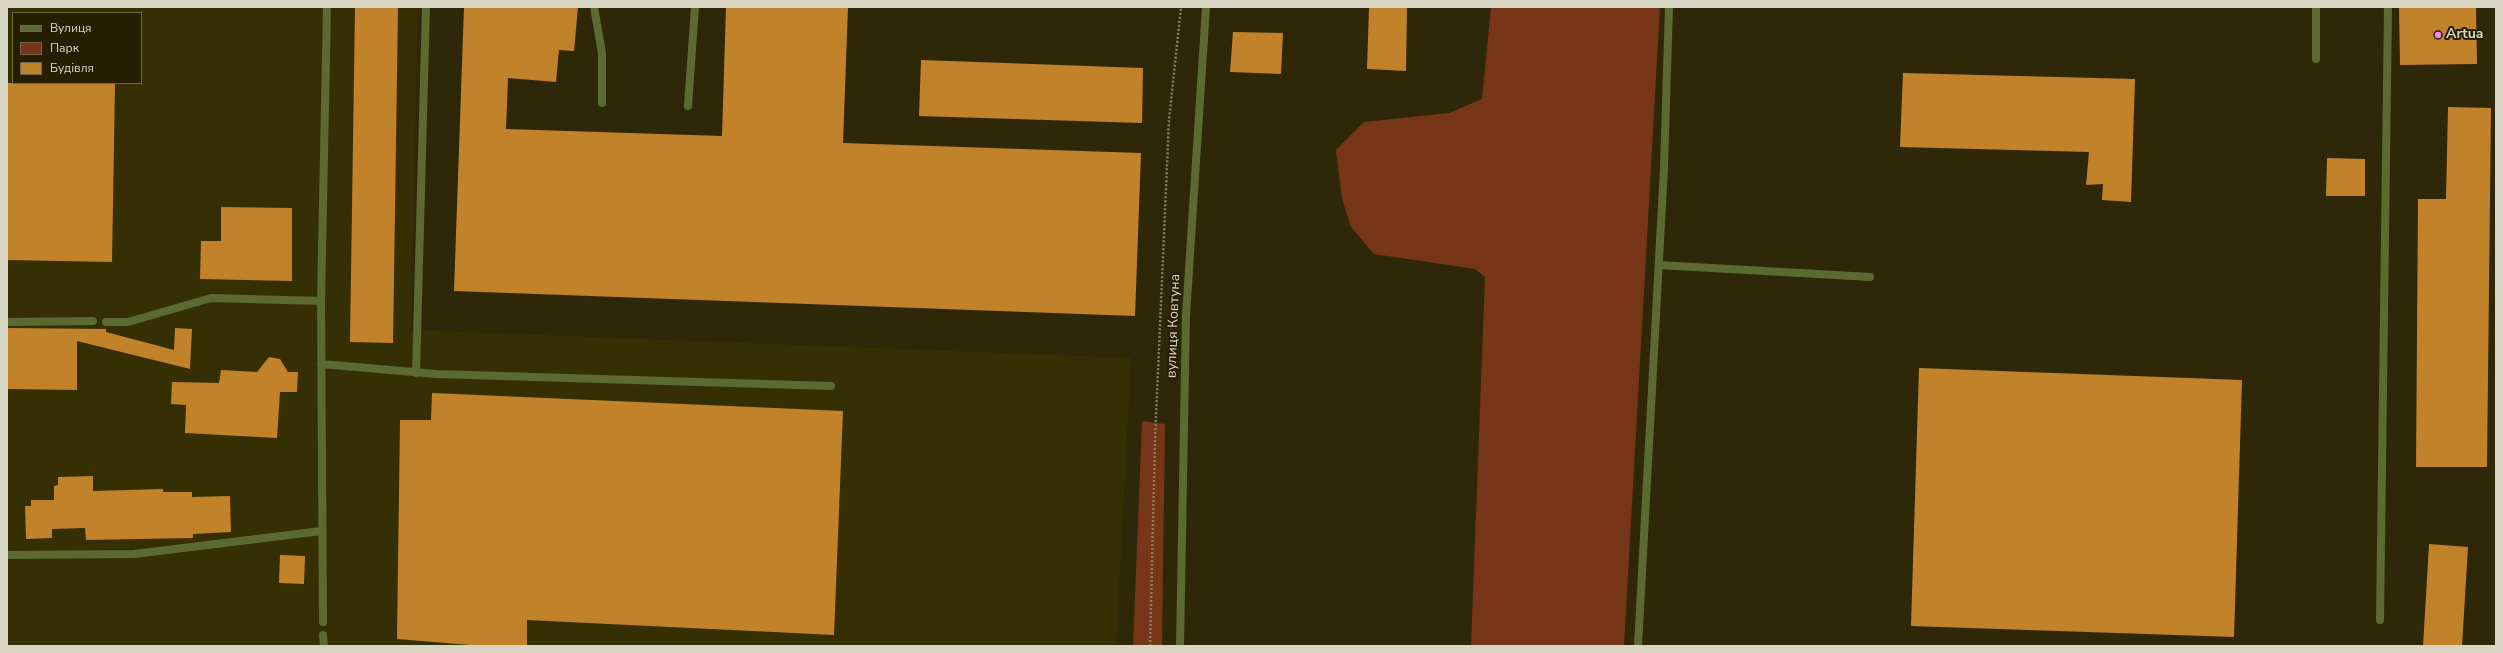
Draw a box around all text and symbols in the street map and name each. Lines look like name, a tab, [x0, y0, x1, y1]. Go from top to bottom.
legend	[12, 12, 142, 84]
text: Вулиця	[50, 20, 92, 36]
place label: Artua	[2446, 27, 2483, 43]
marker: Artua	[2433, 30, 2443, 40]
text: Парк	[50, 40, 79, 56]
text: Будівля	[50, 60, 94, 76]
street label: вулиця Ковтуна	[1164, 274, 1184, 378]

